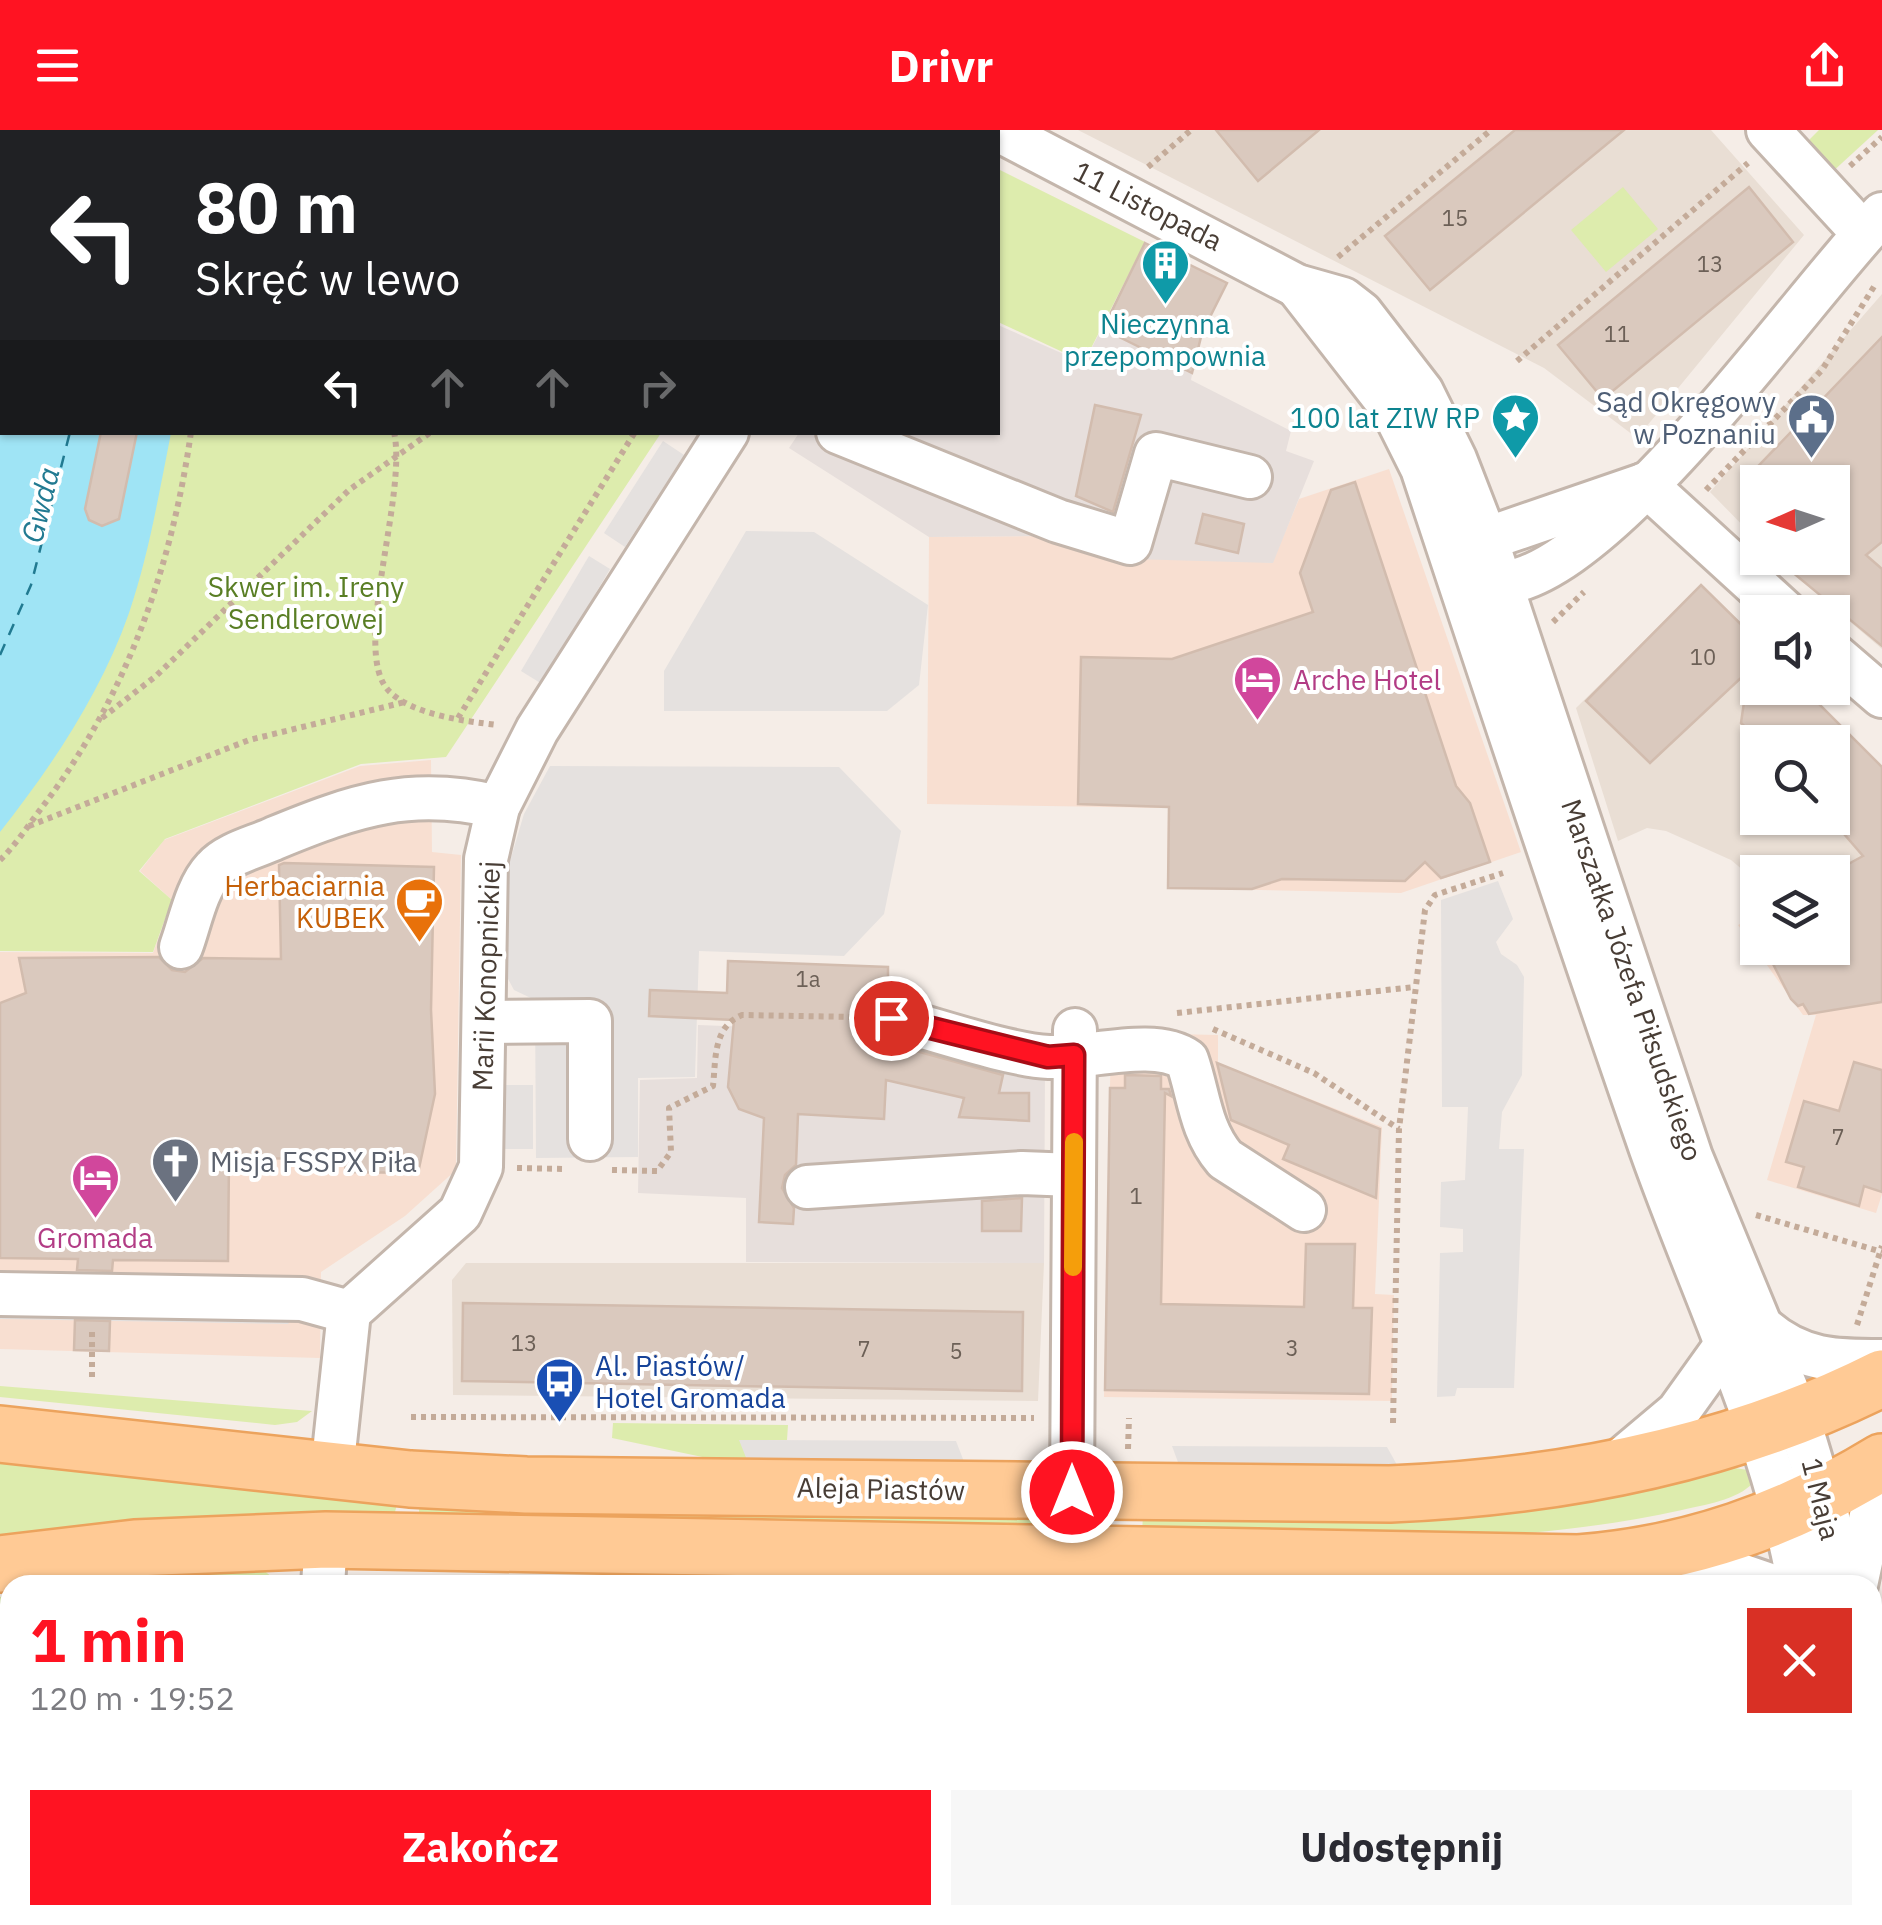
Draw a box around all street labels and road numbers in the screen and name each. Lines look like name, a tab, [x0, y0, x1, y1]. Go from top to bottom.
street label: 11 Listopada	[1067, 152, 1229, 259]
street label: Marszałka Józefa Piłsudskiego	[1553, 794, 1712, 1166]
street label: Marii Konopnickiej	[463, 860, 508, 1092]
street label: 1 Maja	[1793, 1454, 1849, 1544]
street label: Aleja Piastów	[796, 1469, 966, 1508]

